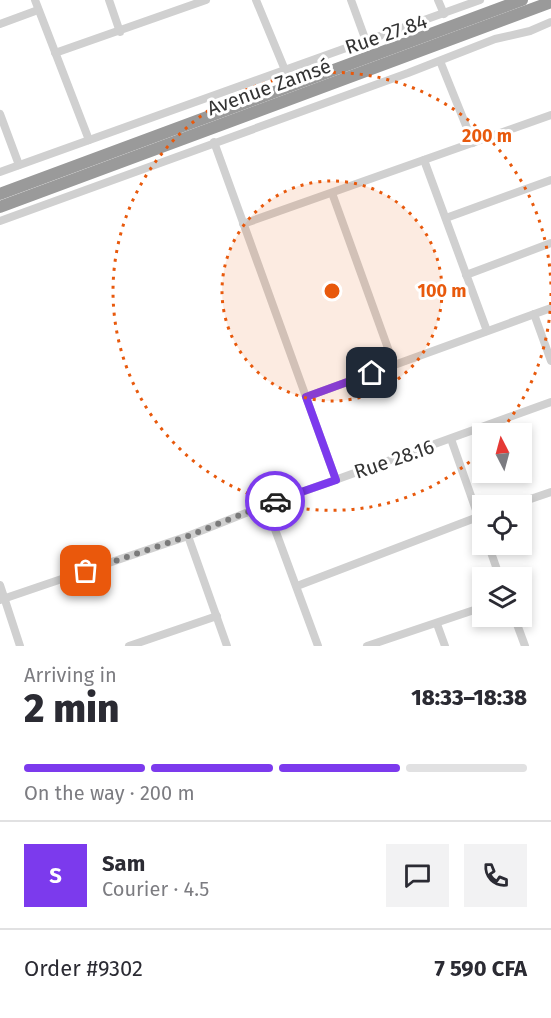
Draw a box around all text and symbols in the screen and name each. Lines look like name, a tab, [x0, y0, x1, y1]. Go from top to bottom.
street label: Rue 27.84	[342, 9, 430, 59]
street label: Avenue Zamsé	[204, 53, 334, 121]
text: 200 m	[462, 125, 512, 147]
text: 100 m	[418, 280, 466, 302]
centre of rings	[322, 281, 342, 301]
pin	[346, 347, 397, 398]
icon: home	[355, 356, 388, 389]
north arrow	[472, 423, 532, 483]
map controls	[472, 423, 532, 627]
street label: Rue 28.16	[351, 434, 437, 484]
courier	[245, 471, 305, 531]
icon: car	[259, 485, 292, 518]
button: locate	[472, 495, 532, 555]
pin	[60, 545, 111, 596]
icon: bag	[69, 554, 102, 587]
button: layers	[472, 567, 532, 627]
text: Arriving in	[24, 663, 117, 687]
text: 18:33–18:38	[411, 684, 527, 711]
text: 2 min	[24, 686, 120, 732]
text: On the way · 200 m	[24, 781, 195, 805]
button: chat	[386, 844, 449, 907]
button: phone	[464, 844, 527, 907]
text: Sam	[102, 850, 145, 877]
text: S	[49, 862, 62, 889]
text: Courier · 4.5	[102, 877, 209, 901]
text: Order #9302	[24, 955, 143, 982]
text: 7 590 CFA	[434, 955, 527, 982]

